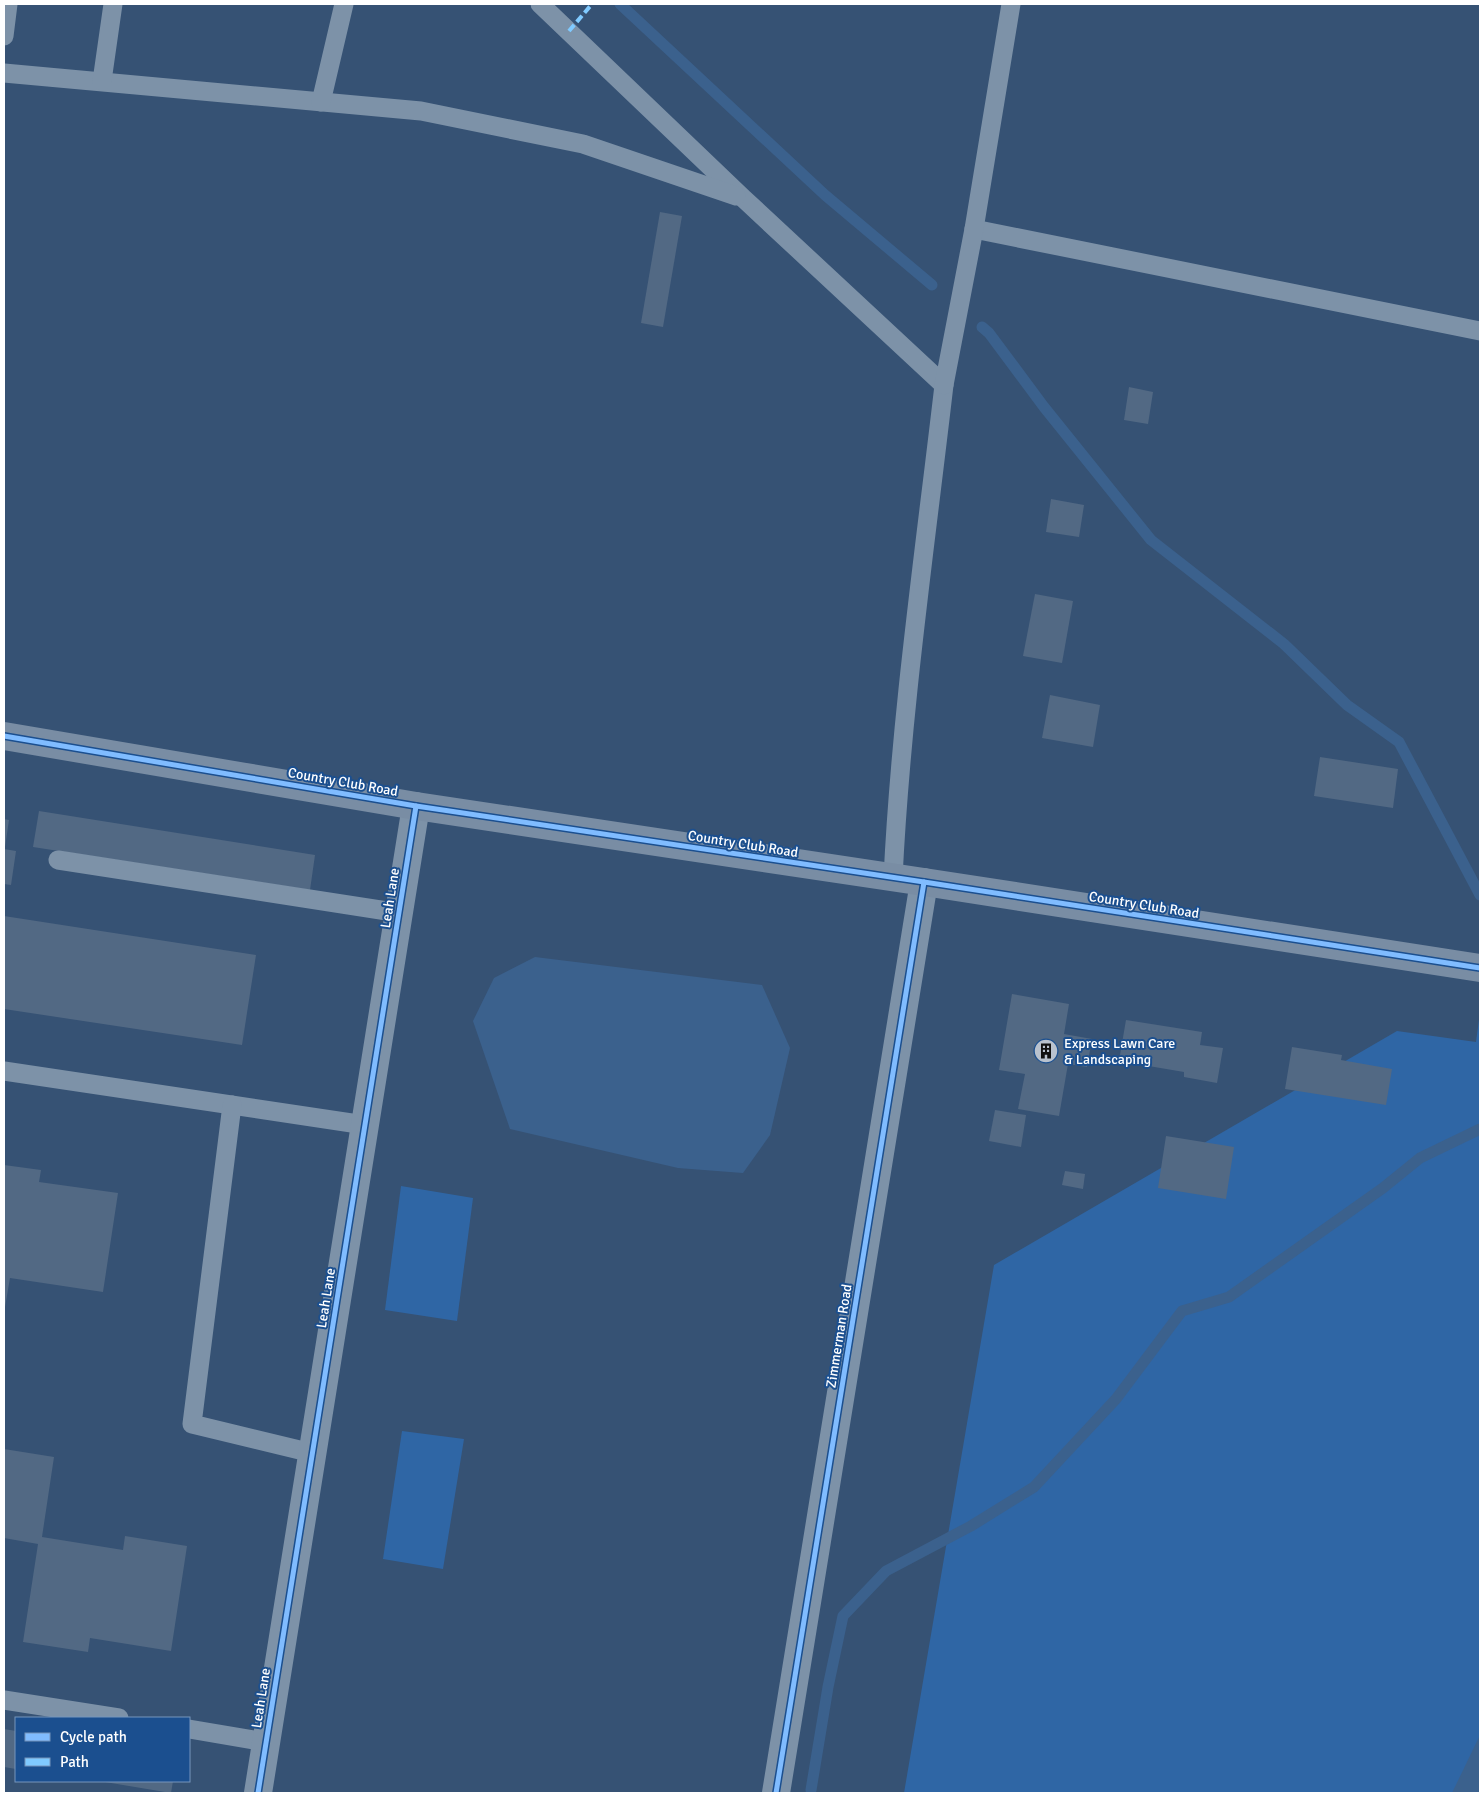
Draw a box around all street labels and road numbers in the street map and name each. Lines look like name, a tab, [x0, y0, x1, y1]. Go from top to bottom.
street label: Country Club Road	[287, 764, 399, 800]
street label: Country Club Road	[687, 827, 799, 861]
street label: Leah Lane	[377, 867, 403, 929]
street label: Country Club Road	[1088, 888, 1200, 922]
street label: Leah Lane	[313, 1267, 339, 1329]
street label: Zimmerman Road	[822, 1283, 856, 1389]
street label: Leah Lane	[248, 1667, 274, 1729]

